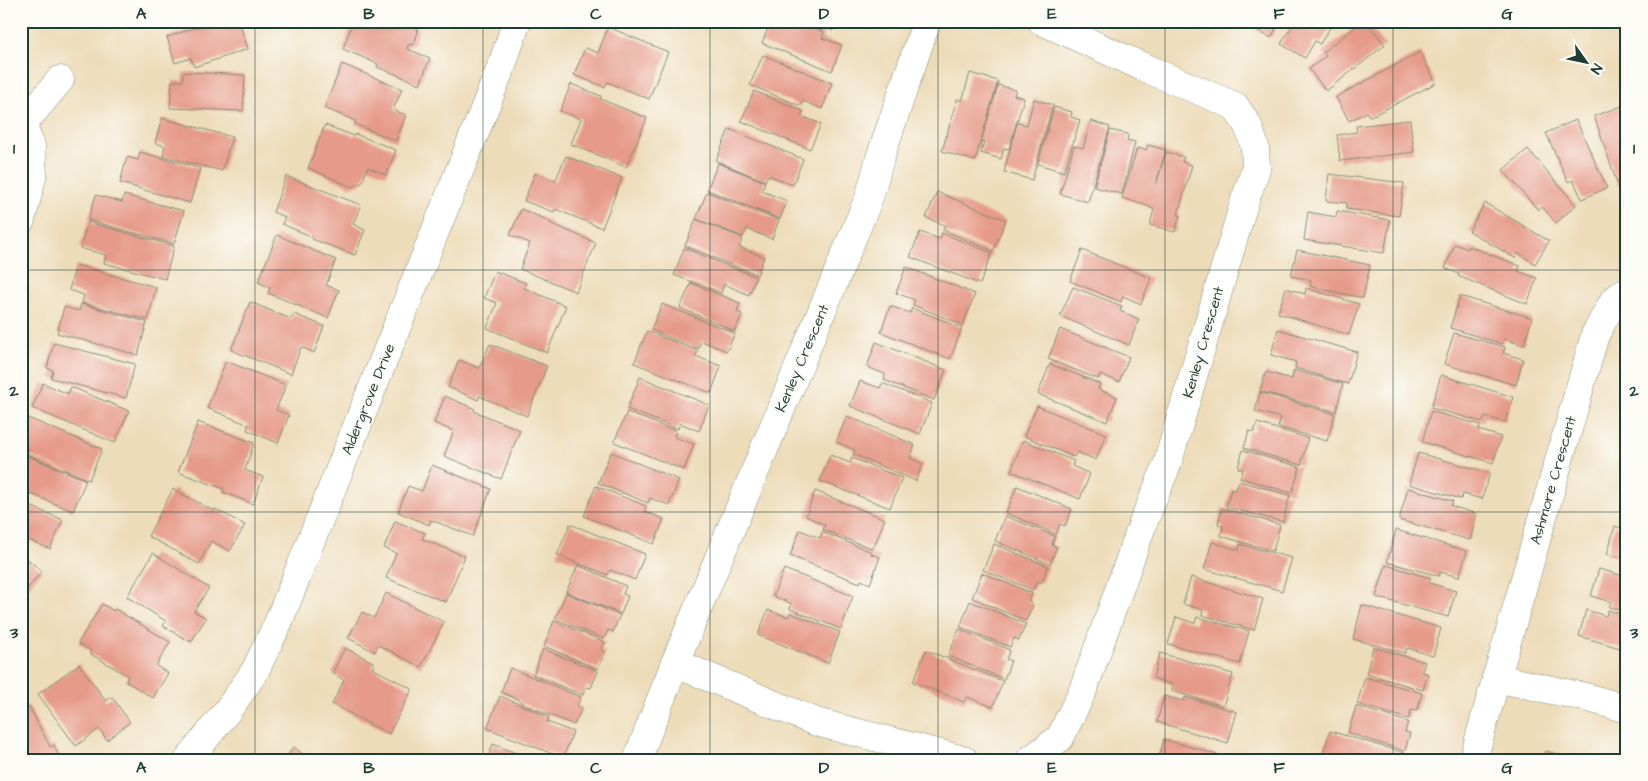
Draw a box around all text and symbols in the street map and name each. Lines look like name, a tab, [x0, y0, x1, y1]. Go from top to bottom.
text: A	[136, 3, 147, 25]
text: B	[363, 3, 375, 25]
text: C	[590, 3, 602, 25]
text: D	[819, 3, 830, 25]
text: E	[1047, 3, 1057, 25]
text: F	[1273, 3, 1285, 25]
text: G	[1501, 3, 1513, 25]
north arrow	[1560, 38, 1610, 88]
text: N	[1585, 59, 1607, 78]
text: 1	[13, 138, 16, 160]
text: 1	[1633, 138, 1636, 160]
street label: Kenley Crescent	[1178, 284, 1230, 401]
street label: Kenley Crescent	[770, 301, 836, 416]
street label: Aldergrove Drive	[337, 340, 401, 458]
text: 2	[8, 380, 19, 402]
text: 2	[1628, 380, 1639, 402]
street label: Ashmore Crescent	[1525, 413, 1582, 547]
text: 3	[9, 622, 19, 644]
text: 3	[1629, 622, 1639, 644]
text: A	[136, 757, 147, 779]
text: B	[363, 757, 375, 779]
text: C	[590, 757, 602, 779]
text: D	[819, 757, 830, 779]
text: E	[1047, 757, 1057, 779]
text: F	[1273, 757, 1285, 779]
text: G	[1501, 757, 1513, 779]

